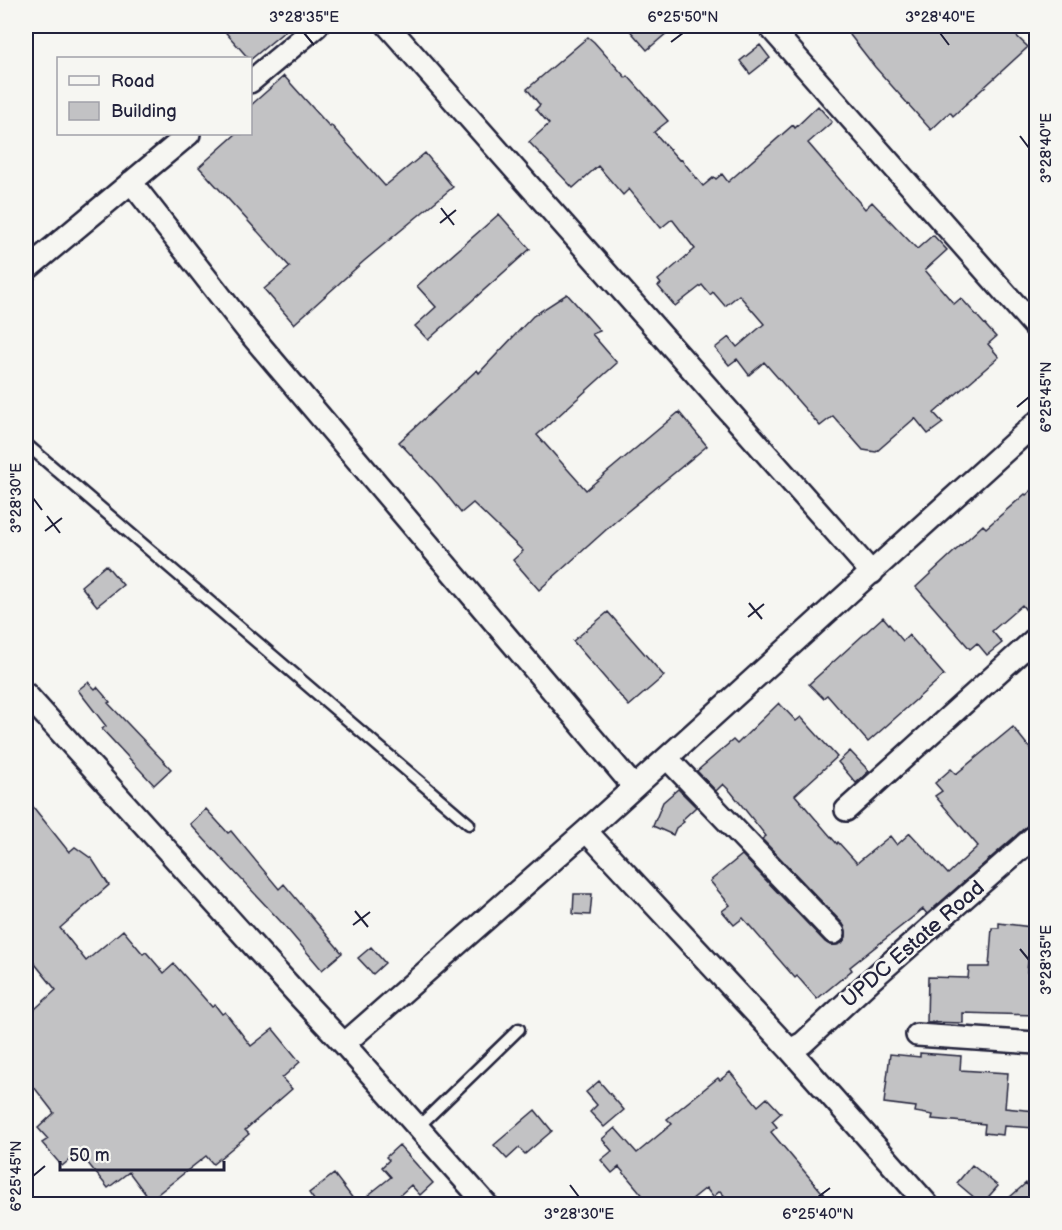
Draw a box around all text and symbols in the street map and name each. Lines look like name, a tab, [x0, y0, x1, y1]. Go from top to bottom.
text: 3°28'35"E	[269, 8, 339, 27]
text: 6°25'50"N	[648, 8, 718, 27]
text: 3°28'40"E	[905, 8, 975, 27]
legend	[57, 57, 252, 135]
text: Road	[111, 71, 155, 92]
text: Building	[111, 101, 177, 122]
text: 3°28'40"E	[1037, 113, 1056, 183]
text: 6°25'45"N	[1037, 361, 1056, 433]
text: 3°28'30"E	[7, 463, 26, 533]
street label: UPDC Estate Road	[837, 875, 989, 1013]
text: 3°28'35"E	[1037, 925, 1056, 995]
scale bar	[60, 1134, 224, 1172]
text: 6°25'45"N	[7, 1140, 26, 1212]
text: 50 m	[69, 1145, 110, 1166]
text: 3°28'30"E	[544, 1205, 614, 1224]
text: 6°25'40"N	[782, 1205, 854, 1224]

